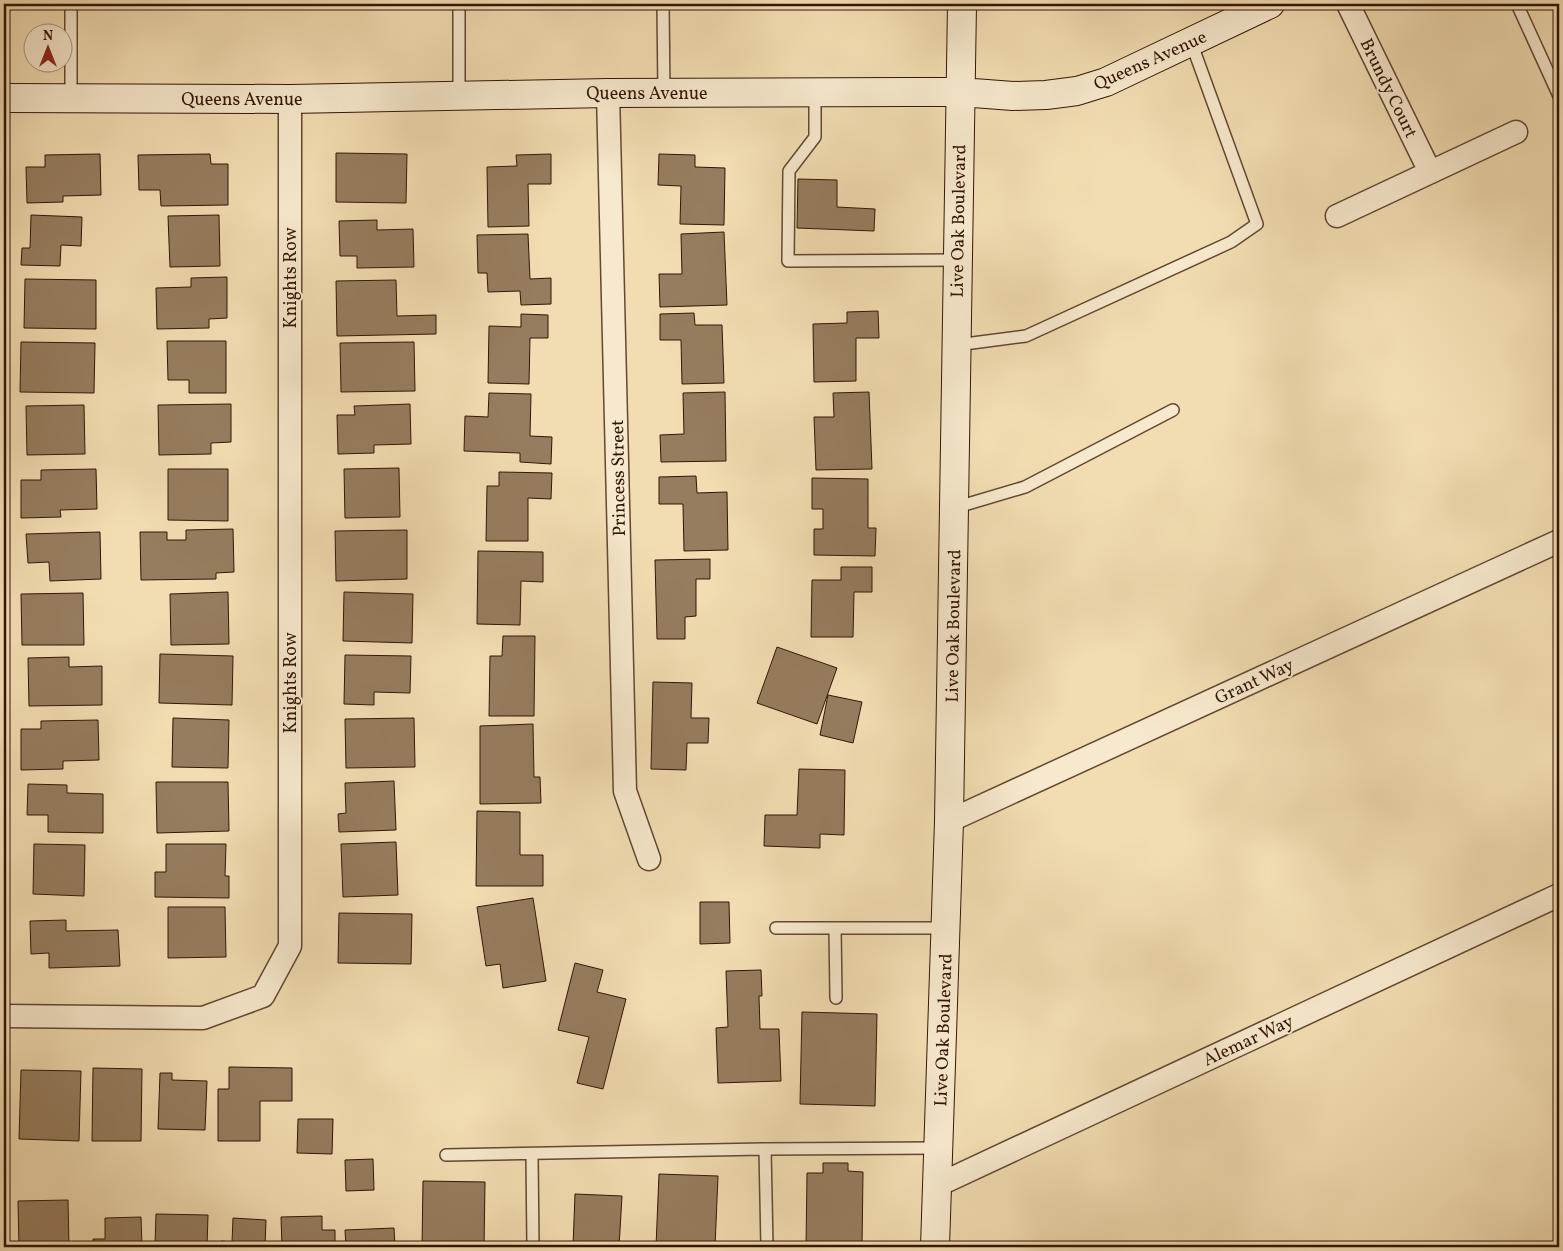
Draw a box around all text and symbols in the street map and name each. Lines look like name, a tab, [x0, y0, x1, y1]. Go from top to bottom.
north arrow	[22, 22, 72, 72]
street label: Queens Avenue	[1090, 25, 1211, 97]
text: N	[43, 27, 53, 46]
street label: Brundy Court	[1353, 35, 1423, 143]
street label: Queens Avenue	[586, 82, 708, 107]
street label: Queens Avenue	[181, 88, 303, 113]
street label: Live Oak Boulevard	[946, 144, 973, 298]
street label: Knights Row	[279, 227, 304, 329]
street label: Princess Street	[606, 419, 633, 537]
street label: Live Oak Boulevard	[941, 549, 968, 703]
street label: Knights Row	[279, 632, 304, 734]
street label: Grant Way	[1211, 653, 1299, 712]
street label: Live Oak Boulevard	[929, 953, 960, 1107]
street label: Alemar Way	[1199, 1009, 1298, 1073]

